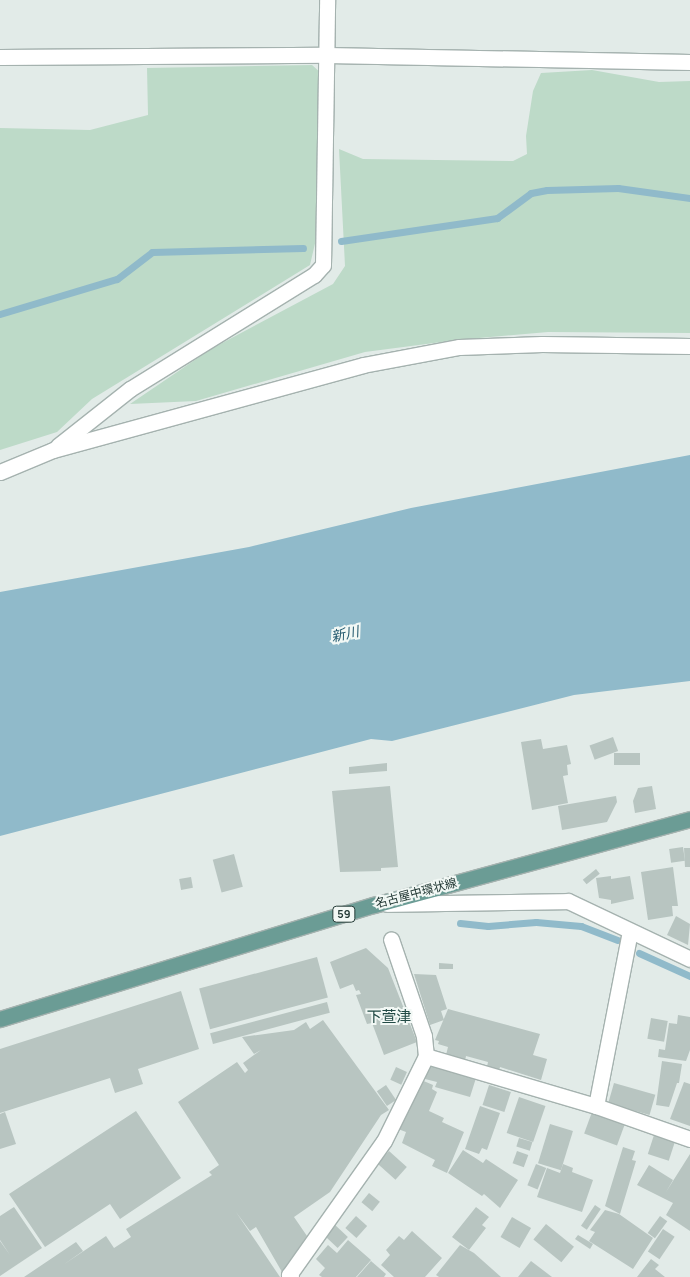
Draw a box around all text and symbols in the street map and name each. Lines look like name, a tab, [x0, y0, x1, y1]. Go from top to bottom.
water label: 新川	[330, 623, 360, 645]
street label: 名古屋中環状線	[374, 875, 458, 911]
road number: 59	[332, 906, 356, 922]
district label: 下萱津	[367, 1008, 411, 1026]

